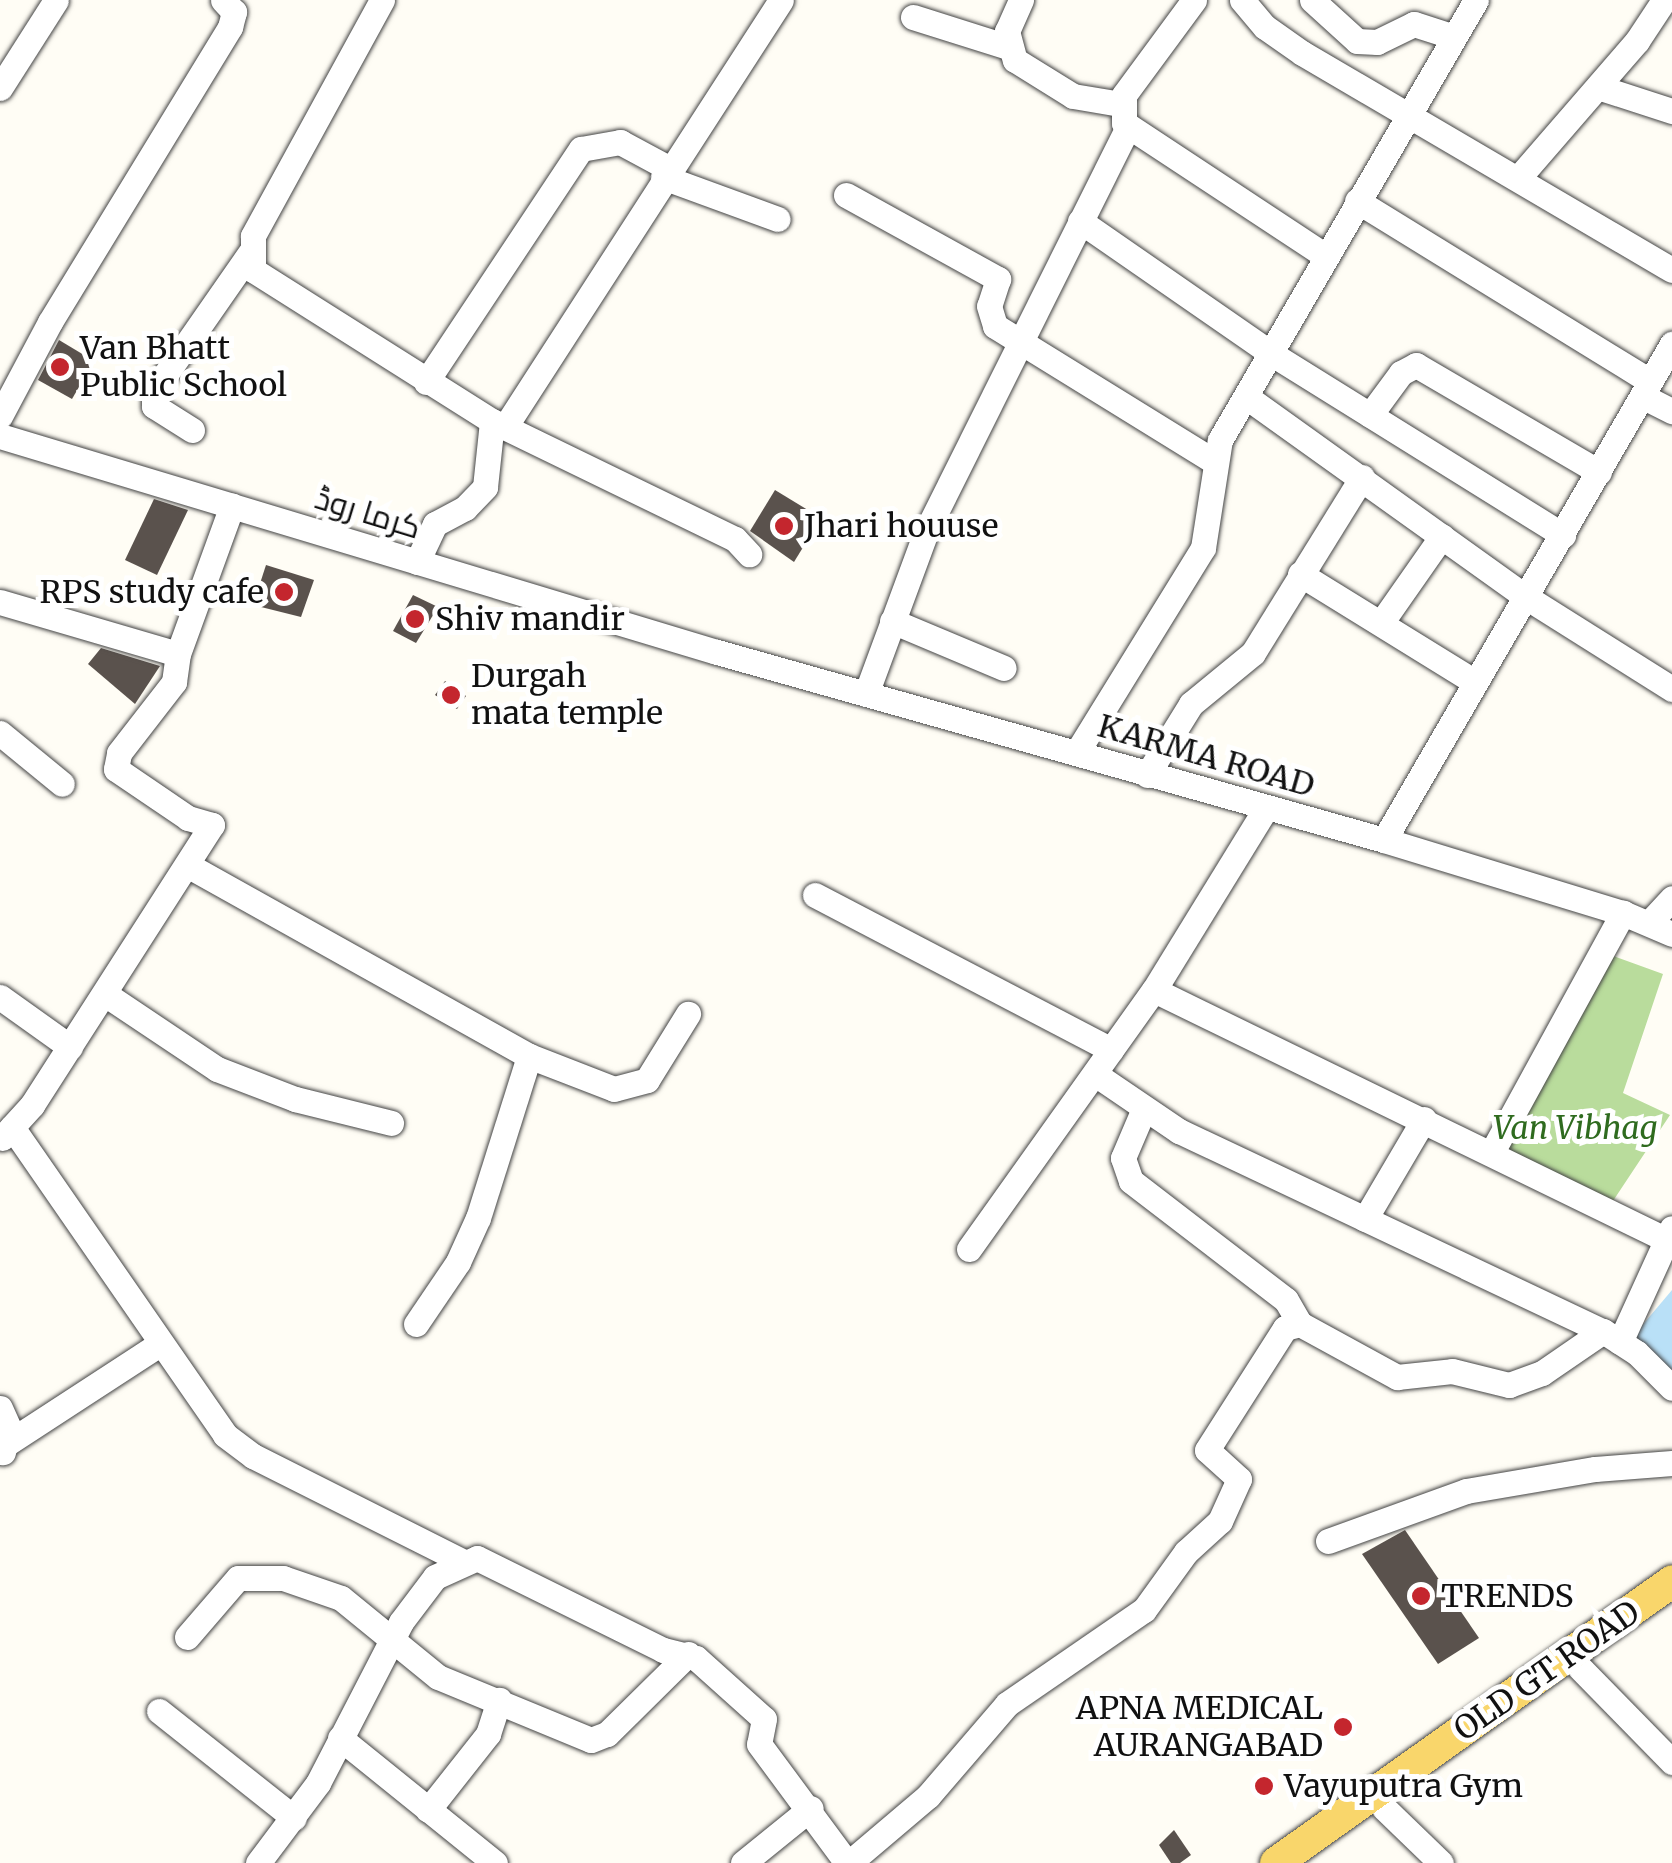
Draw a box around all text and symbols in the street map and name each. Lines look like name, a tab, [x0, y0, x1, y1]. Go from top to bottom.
place label: Van Bhatt Public School	[80, 330, 287, 405]
marker: Van Bhatt Public School	[49, 356, 71, 378]
street label: کرما روڈ	[311, 479, 425, 547]
place label: Jhari houuse	[804, 507, 998, 545]
marker: Jhari houuse	[773, 515, 795, 537]
place label: RPS study cafe	[40, 573, 264, 611]
marker: RPS study cafe	[273, 581, 295, 603]
place label: Shiv mandir	[435, 600, 625, 638]
marker: Shiv mandir	[404, 608, 426, 630]
place label: Durgah mata temple	[471, 658, 663, 733]
marker: Durgah mata temple	[440, 684, 462, 706]
street label: KARMA ROAD	[1093, 707, 1319, 805]
park label: Van Vibhag	[1493, 1109, 1657, 1147]
place label: TRENDS	[1441, 1577, 1574, 1615]
marker: TRENDS	[1410, 1585, 1432, 1607]
street label: OLD GT ROAD	[1447, 1593, 1647, 1749]
place label: APNA MEDICAL AURANGABAD	[1076, 1690, 1323, 1765]
marker: APNA MEDICAL AURANGABAD	[1332, 1716, 1354, 1738]
place label: Vayuputra Gym	[1284, 1767, 1523, 1805]
marker: Vayuputra Gym	[1253, 1775, 1275, 1797]

